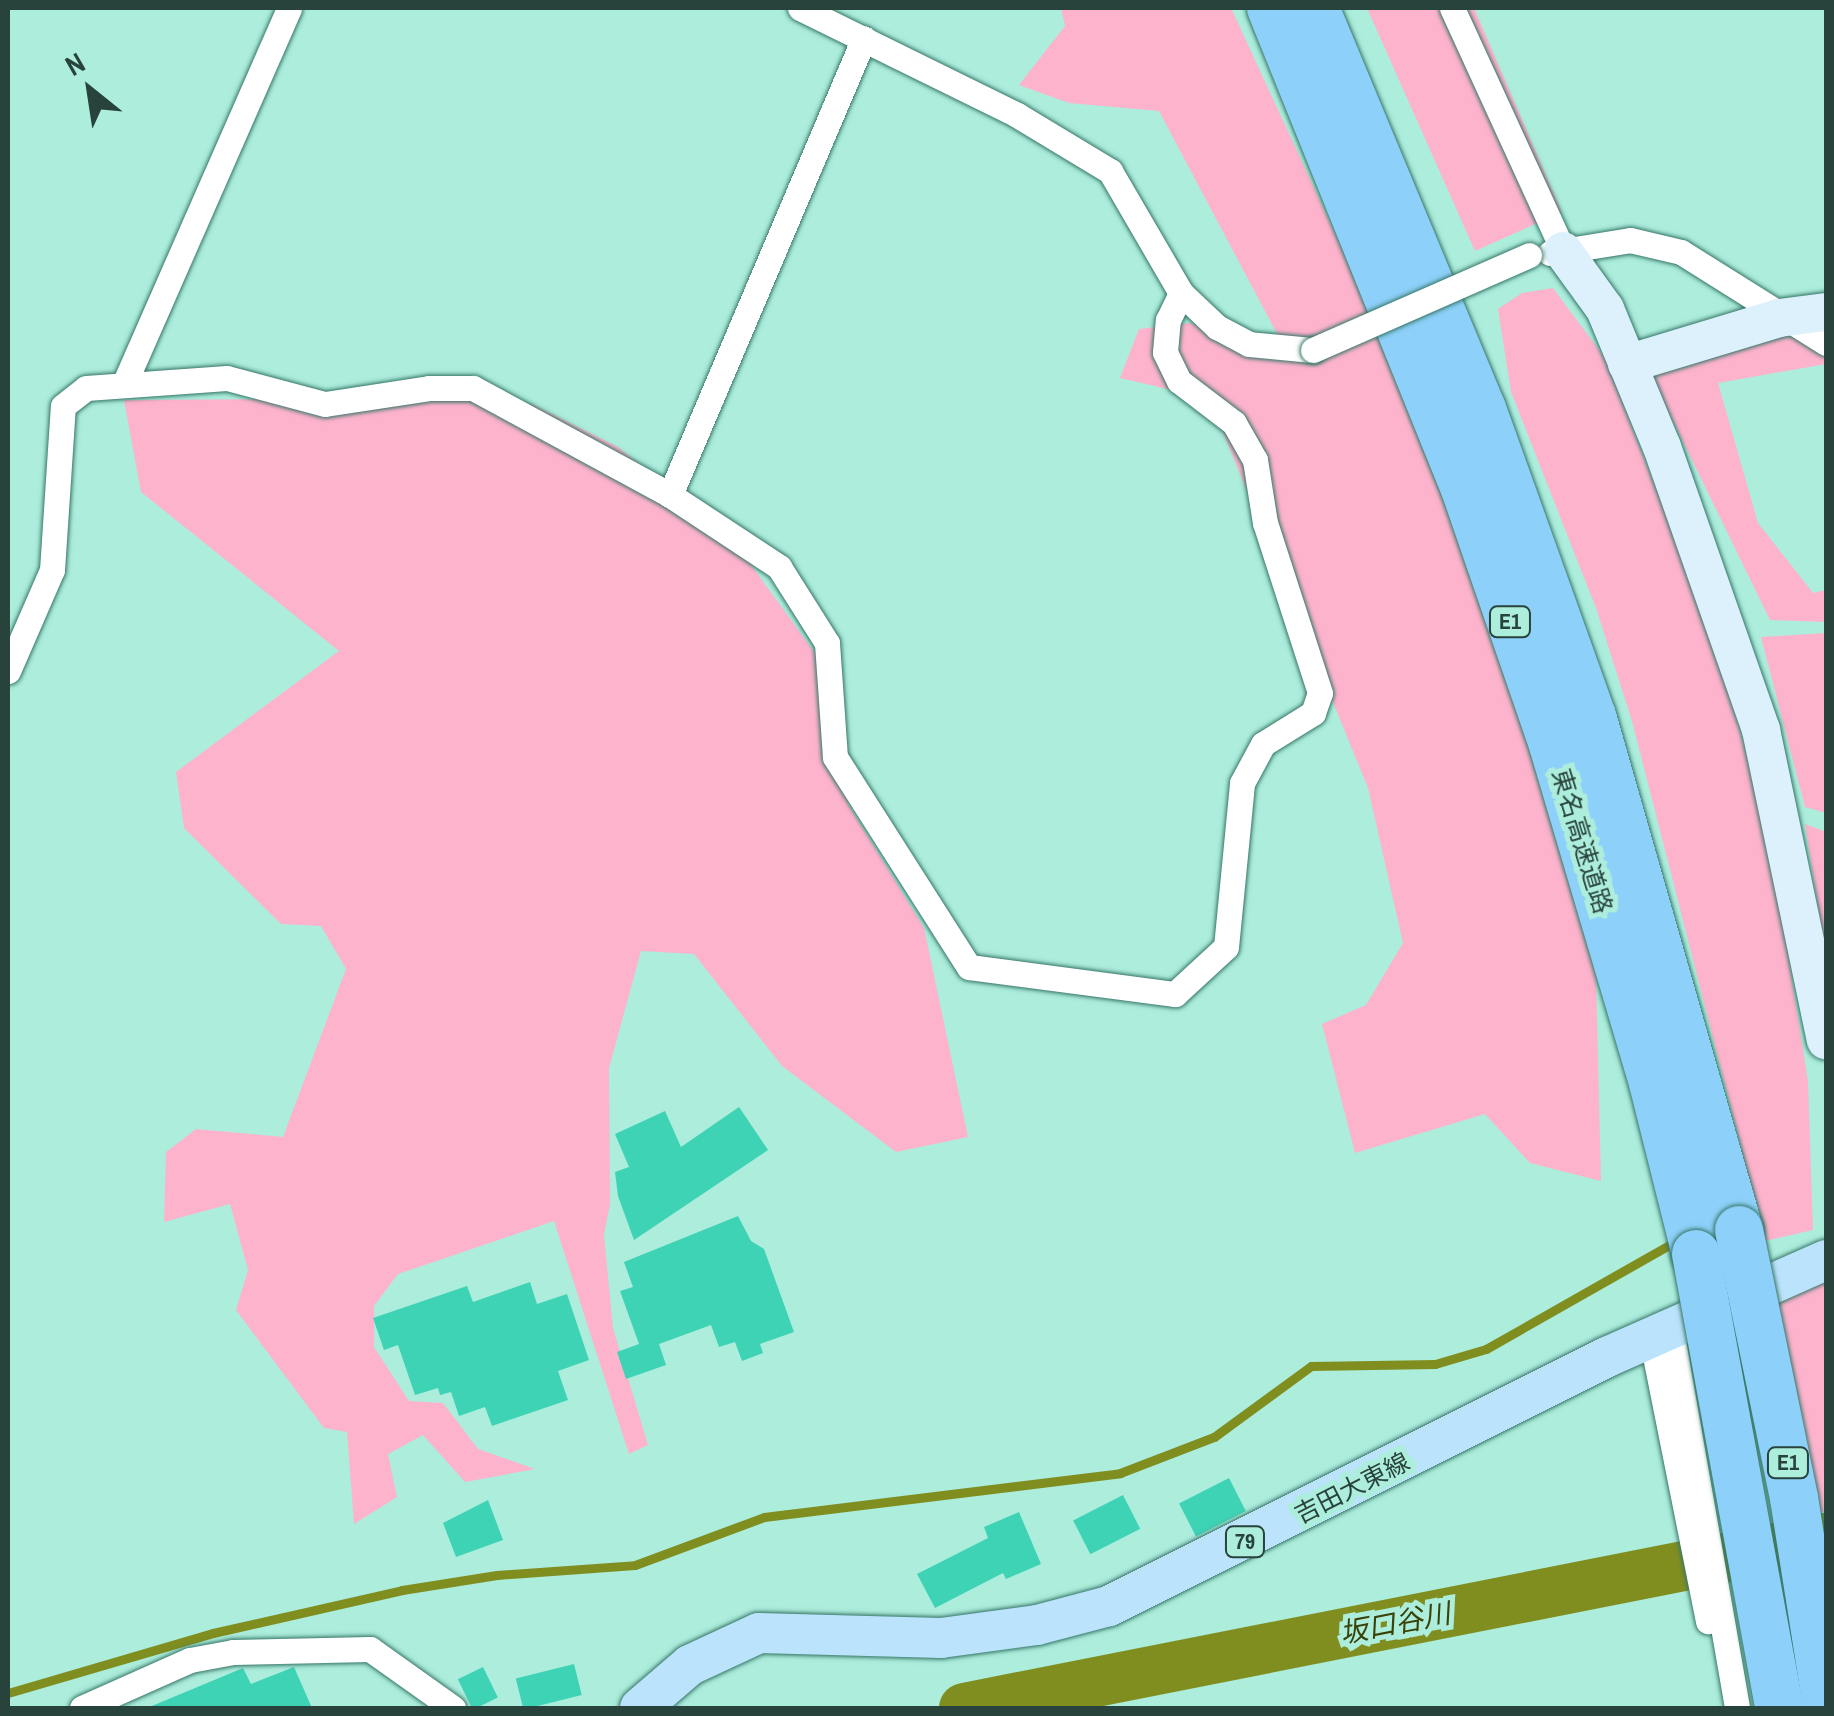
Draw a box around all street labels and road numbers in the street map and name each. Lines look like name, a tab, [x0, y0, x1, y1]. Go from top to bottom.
road number: E1	[1488, 605, 1532, 639]
street label: 東名高速道路	[1546, 765, 1618, 917]
street label: 吉田大東線	[1290, 1446, 1414, 1530]
road number: E1	[1766, 1446, 1810, 1480]
road number: 79	[1222, 1525, 1268, 1559]

